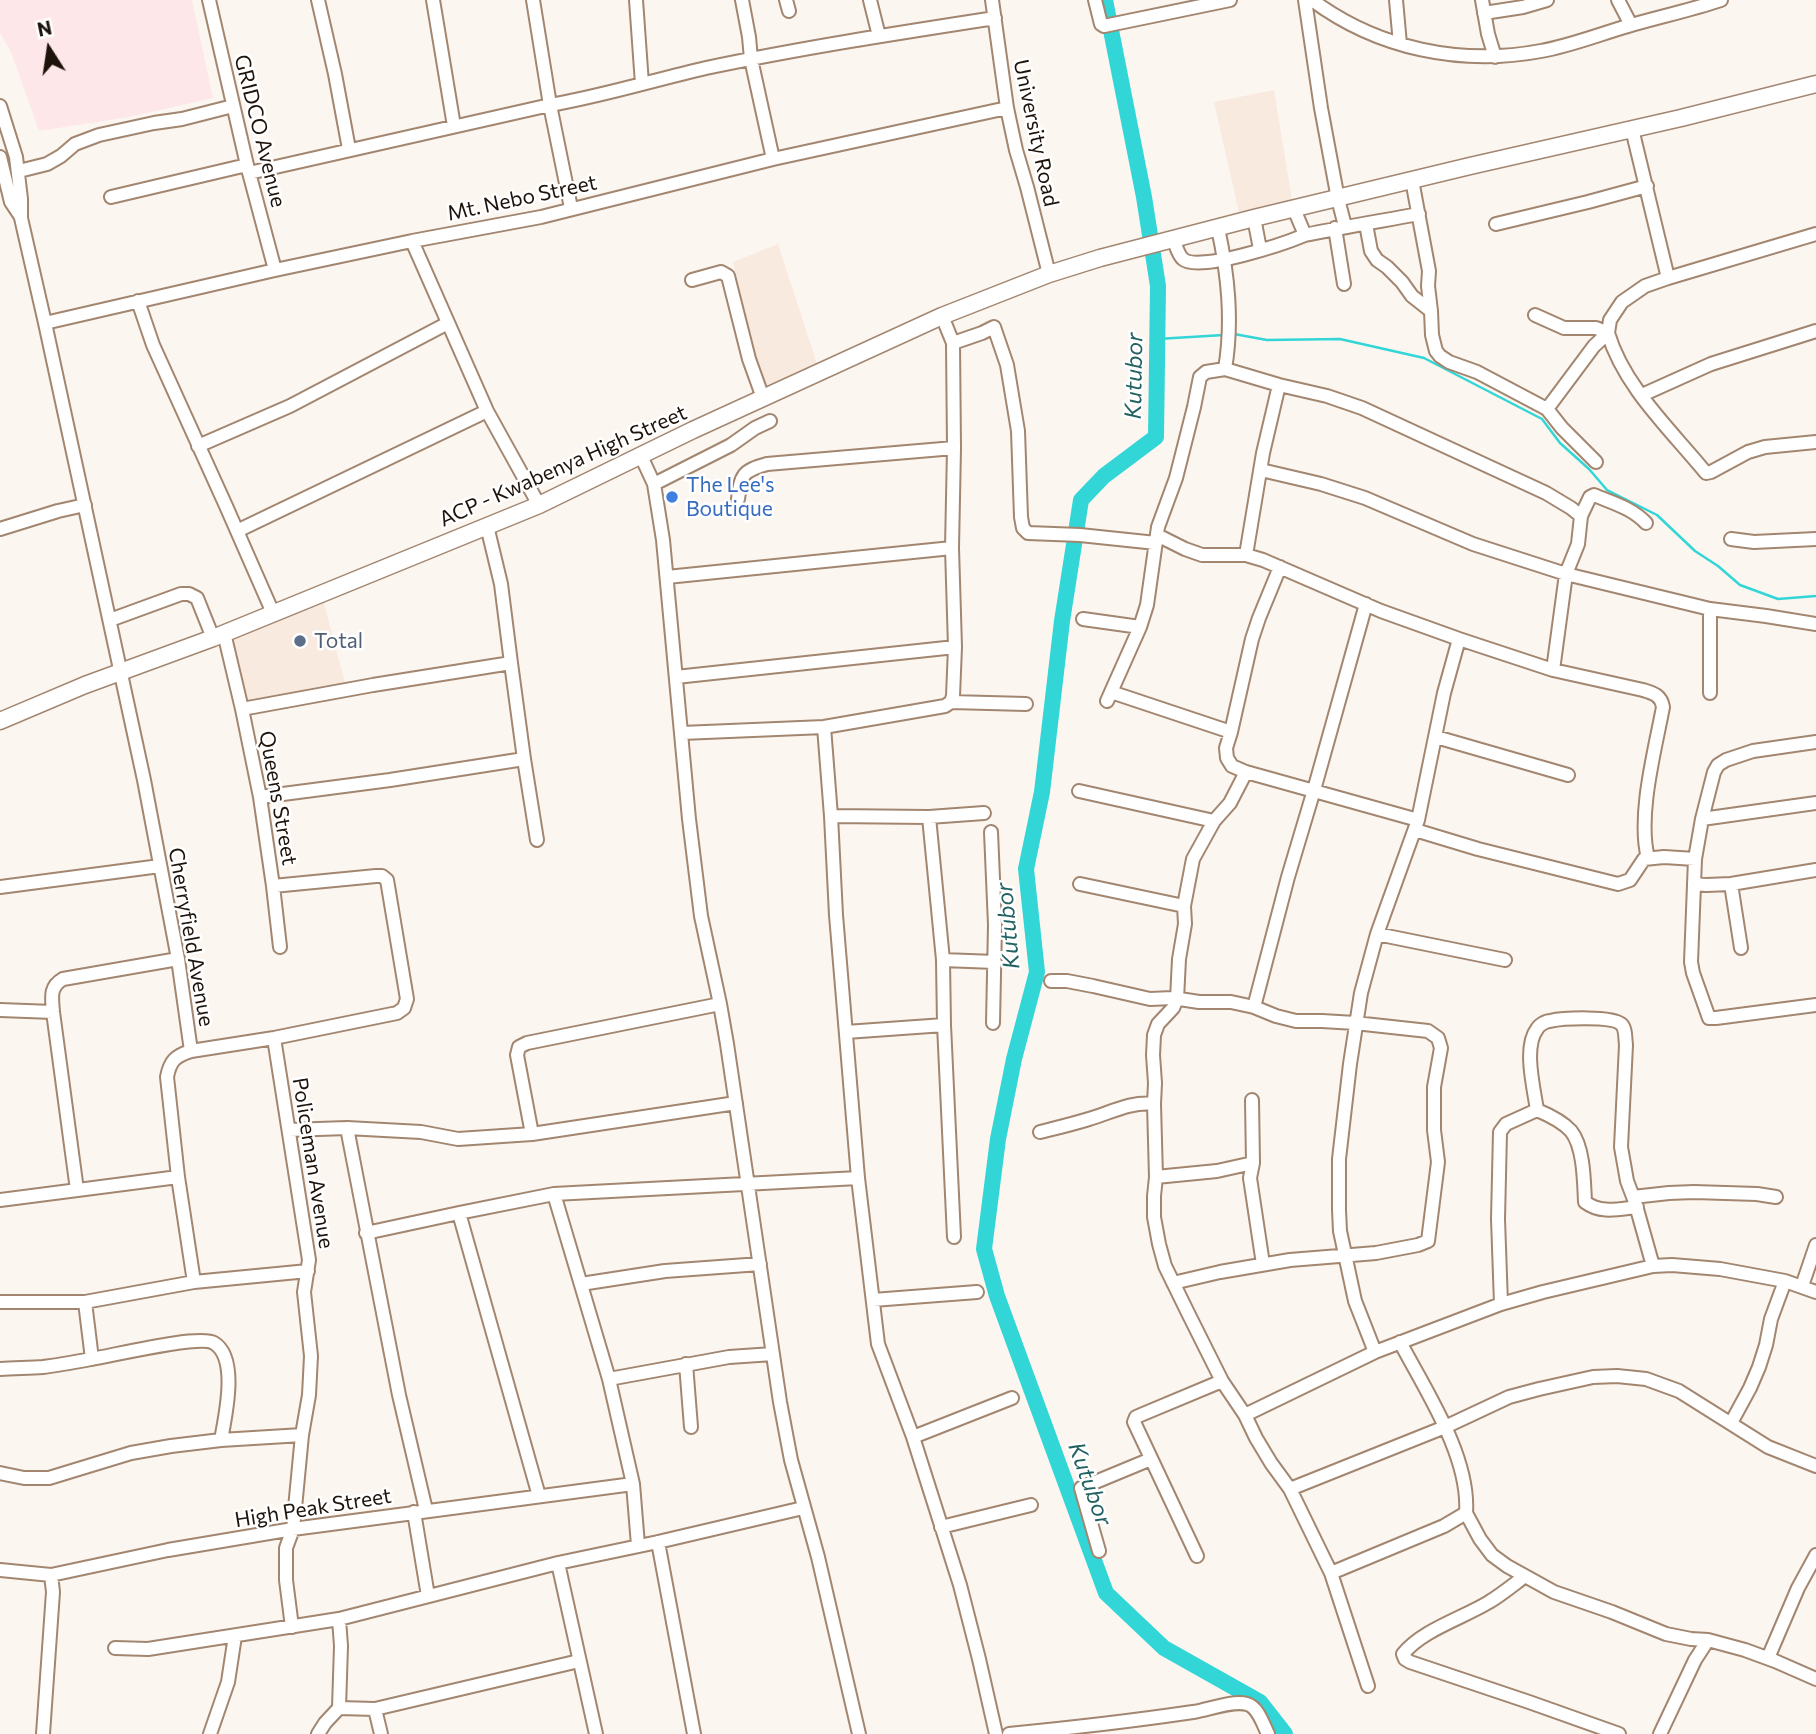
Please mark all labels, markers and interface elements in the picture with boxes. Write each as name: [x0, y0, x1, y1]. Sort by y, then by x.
north arrow: [14, 14, 84, 84]
text: N: [35, 15, 54, 41]
street label: GRIDCO Avenue: [229, 52, 291, 210]
street label: University Road: [1008, 57, 1064, 209]
street label: Mt. Nebo Street: [445, 170, 599, 226]
water label: Kutubor: [1119, 332, 1149, 420]
street label: ACP - Kwabenya High Street: [435, 400, 691, 532]
place label: The Lee's Boutique: [686, 472, 775, 522]
marker: The Lee's Boutique: [664, 489, 680, 505]
place label: Total: [314, 628, 363, 654]
marker: Total: [292, 633, 308, 649]
street label: Queens Street: [254, 729, 302, 867]
street label: Cherryfield Avenue: [163, 845, 219, 1029]
water label: Kutubor: [990, 882, 1026, 970]
street label: Policeman Avenue: [287, 1076, 339, 1250]
water label: Kutubor: [1062, 1438, 1118, 1530]
street label: High Peak Street: [233, 1483, 393, 1533]

